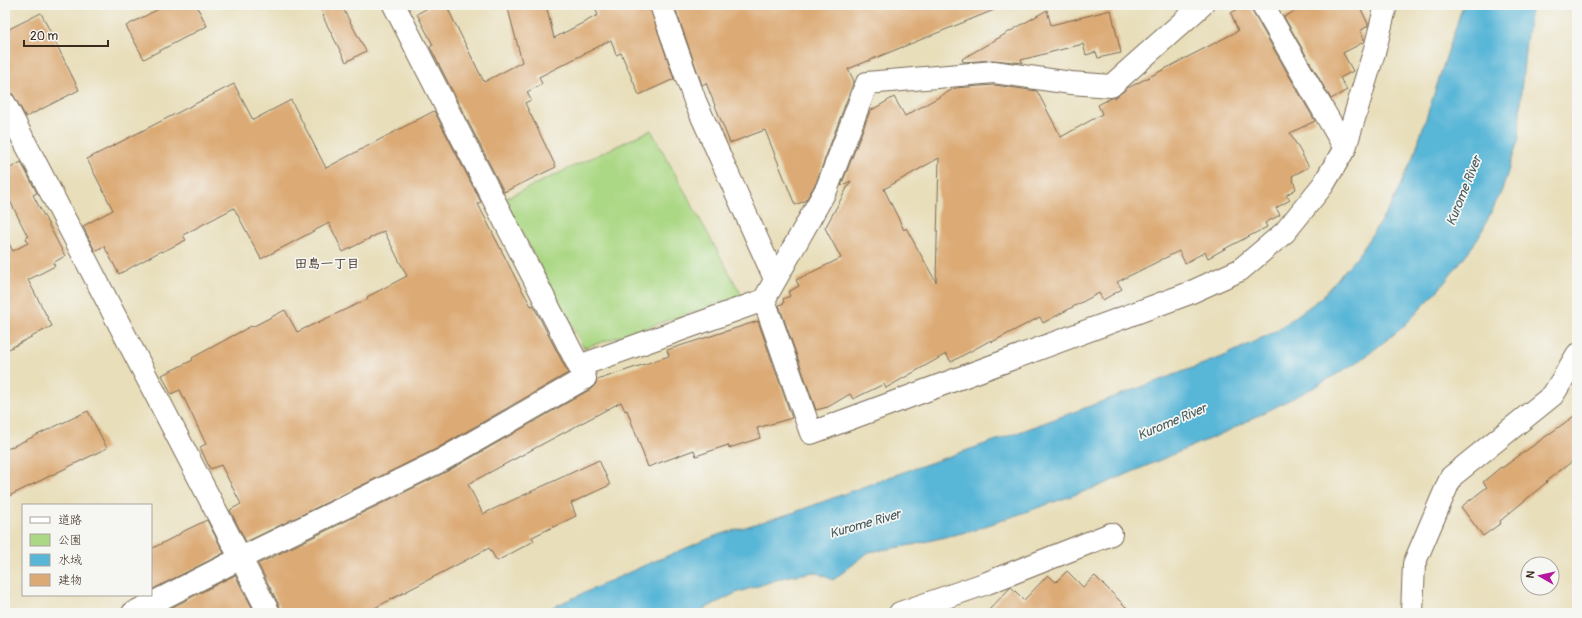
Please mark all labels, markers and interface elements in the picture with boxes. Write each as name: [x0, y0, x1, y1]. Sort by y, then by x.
scale bar: [24, 22, 108, 48]
text: 20 m: [30, 29, 59, 44]
water label: Kurome River: [1443, 152, 1486, 228]
district label: 田島一丁目: [294, 256, 360, 272]
water label: Kurome River: [1135, 399, 1211, 444]
legend: [22, 504, 152, 596]
water label: Kurome River: [828, 506, 905, 542]
text: 道路: [58, 513, 82, 528]
text: 公園: [58, 533, 82, 548]
text: 水域: [58, 553, 82, 568]
north arrow: [1520, 556, 1560, 596]
text: N: [1524, 570, 1538, 579]
text: 建物: [58, 573, 82, 588]

